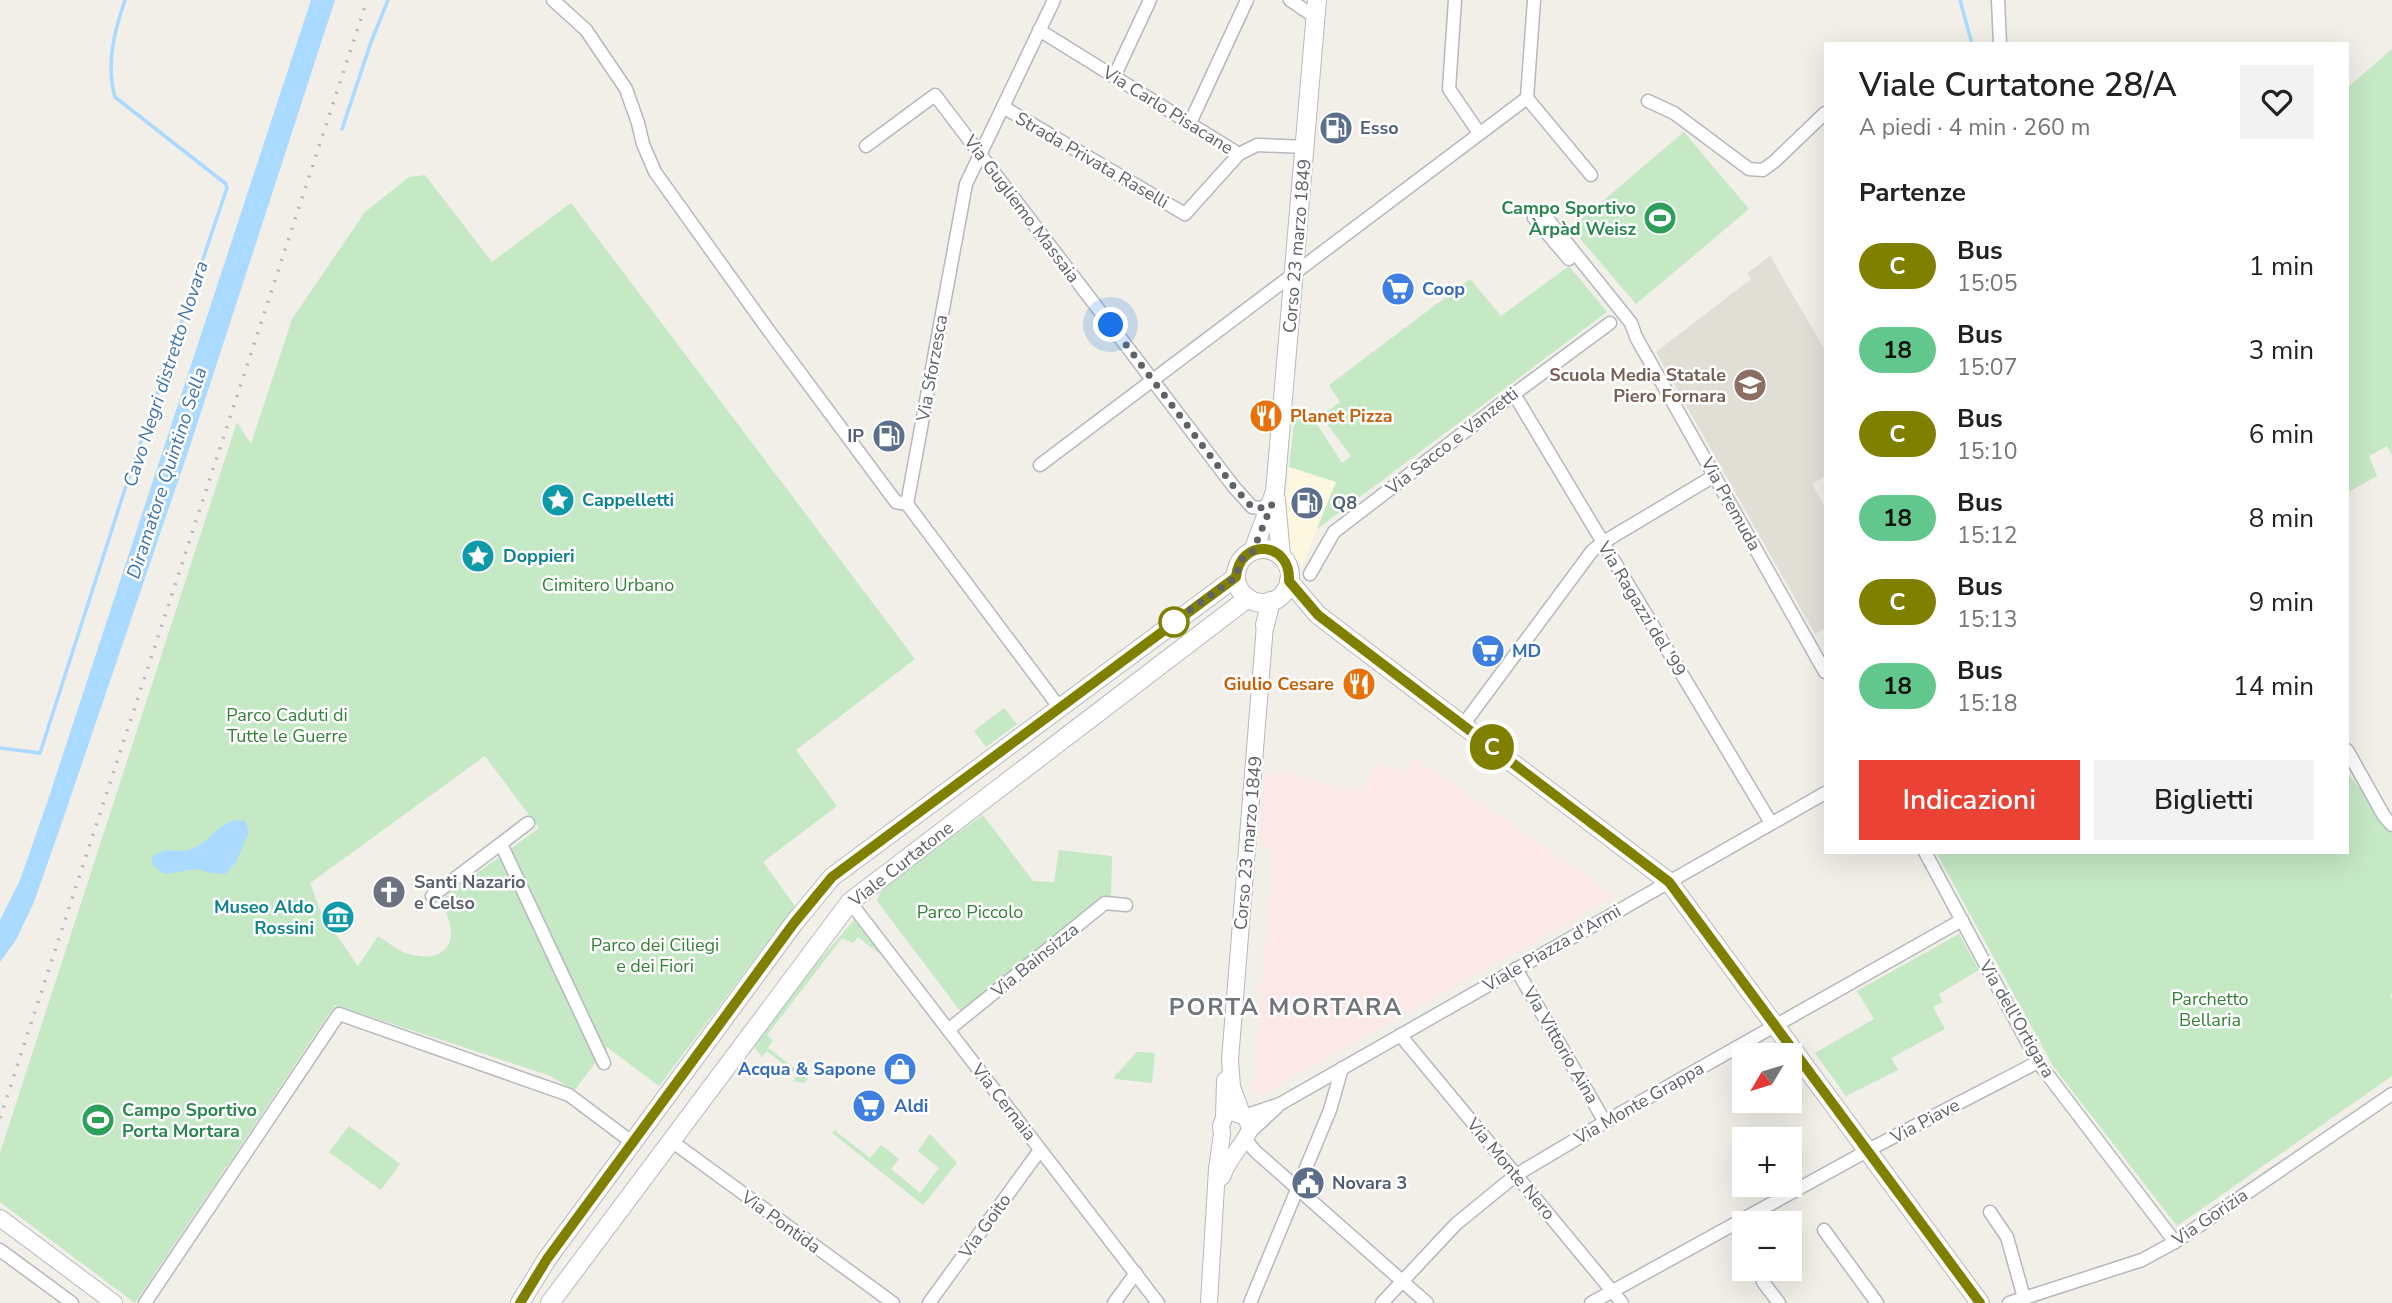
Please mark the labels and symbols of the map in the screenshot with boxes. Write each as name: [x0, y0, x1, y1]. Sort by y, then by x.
street label: Via Carlo Pisacane: [1097, 60, 1238, 160]
street label: Strada Privata Raselli: [1011, 106, 1173, 214]
fuel station icon: Esso: [1317, 109, 1355, 147]
place label: Esso: [1360, 116, 1399, 140]
street label: Via Gugliemo Massaia: [958, 129, 1085, 288]
street label: Corso 23 marzo 1849: [1277, 158, 1317, 334]
place label: Campo Sportivo Àrpàd Weisz: [1501, 196, 1636, 241]
sports icon: Campo Sportivo Àrpàd Weisz: [1641, 199, 1679, 237]
water label: Cavo Negri distretto Novara: [117, 258, 215, 490]
supermarket icon: Coop: [1379, 270, 1417, 308]
place label: Coop: [1422, 277, 1465, 301]
your location: [1093, 307, 1128, 342]
street label: Via Sforzesca: [911, 313, 953, 424]
place label: Scuola Media Statale Piero Fornara: [1549, 363, 1726, 408]
water label: Diramatore Quintino Sella: [120, 364, 214, 582]
school or university icon: Scuola Media Statale Piero Fornara: [1731, 366, 1769, 404]
street label: Via Sacco e Vanzetti: [1380, 382, 1523, 501]
restaurant icon: Planet Pizza: [1247, 397, 1285, 435]
place label: Planet Pizza: [1290, 404, 1393, 428]
fuel station icon: IP: [870, 417, 908, 455]
place label: IP: [847, 424, 864, 448]
street label: Via Premuda: [1695, 452, 1767, 555]
place icon: Cappelletti: [539, 481, 577, 519]
fuel station icon: Q8: [1288, 484, 1326, 522]
place label: Cappelletti: [582, 488, 674, 512]
place label: Q8: [1332, 491, 1357, 515]
street label: Via Ragazzi del '99: [1592, 536, 1692, 681]
place icon: Doppieri: [459, 537, 497, 575]
place label: Doppieri: [503, 544, 575, 568]
park label: Cimitero Urbano: [542, 573, 674, 597]
unlabelled marker: [1159, 607, 1189, 637]
supermarket icon: MD: [1469, 632, 1507, 670]
place label: MD: [1512, 639, 1541, 663]
restaurant icon: Giulio Cesare: [1340, 665, 1378, 703]
place label: Giulio Cesare: [1224, 672, 1334, 696]
park label: Parco Caduti di Tutte le Guerre: [226, 703, 348, 748]
line badge: C: [1469, 724, 1515, 770]
street label: Corso 23 marzo 1849: [1228, 755, 1268, 931]
street label: Viale Curtatone: [843, 816, 958, 913]
place label: Santi Nazario e Celso: [414, 870, 526, 915]
church icon: Santi Nazario e Celso: [370, 873, 408, 911]
place label: Museo Aldo Rossini: [214, 895, 314, 940]
museum icon: Museo Aldo Rossini: [319, 898, 357, 936]
street label: Viale Piazza d'Armi: [1478, 899, 1625, 998]
park label: Parco Piccolo: [917, 900, 1023, 924]
street label: Via Bainsizza: [986, 917, 1084, 1003]
park label: Parco dei Ciliegi e dei Fiori: [591, 933, 719, 978]
street label: Via dell'Ortigara: [1973, 955, 2060, 1082]
street label: Via Vittorio Aina: [1517, 981, 1604, 1108]
park label: Parchetto Bellaria: [2171, 987, 2249, 1032]
district label: PORTA MORTARA: [1169, 991, 1403, 1023]
north arrow: [1732, 1043, 1802, 1113]
shop icon: Acqua & Sapone: [881, 1050, 919, 1088]
street label: Via Monte Grappa: [1569, 1056, 1708, 1150]
place label: Acqua & Sapone: [738, 1057, 876, 1081]
street label: Via Cernaia: [966, 1058, 1042, 1146]
supermarket icon: Aldi: [850, 1087, 888, 1125]
street label: Via Piave: [1886, 1093, 1964, 1150]
place label: Aldi: [894, 1094, 928, 1118]
place label: Campo Sportivo Porta Mortara: [122, 1098, 257, 1143]
sports icon: Campo Sportivo Porta Mortara: [79, 1101, 117, 1139]
street label: Via Monte Nero: [1461, 1112, 1561, 1225]
public building icon: Novara 3: [1289, 1164, 1327, 1202]
place label: Novara 3: [1332, 1171, 1407, 1195]
street label: Via Gorizia: [2167, 1183, 2253, 1252]
street label: Via Pontida: [736, 1185, 825, 1259]
street label: Via Goito: [953, 1189, 1017, 1264]

